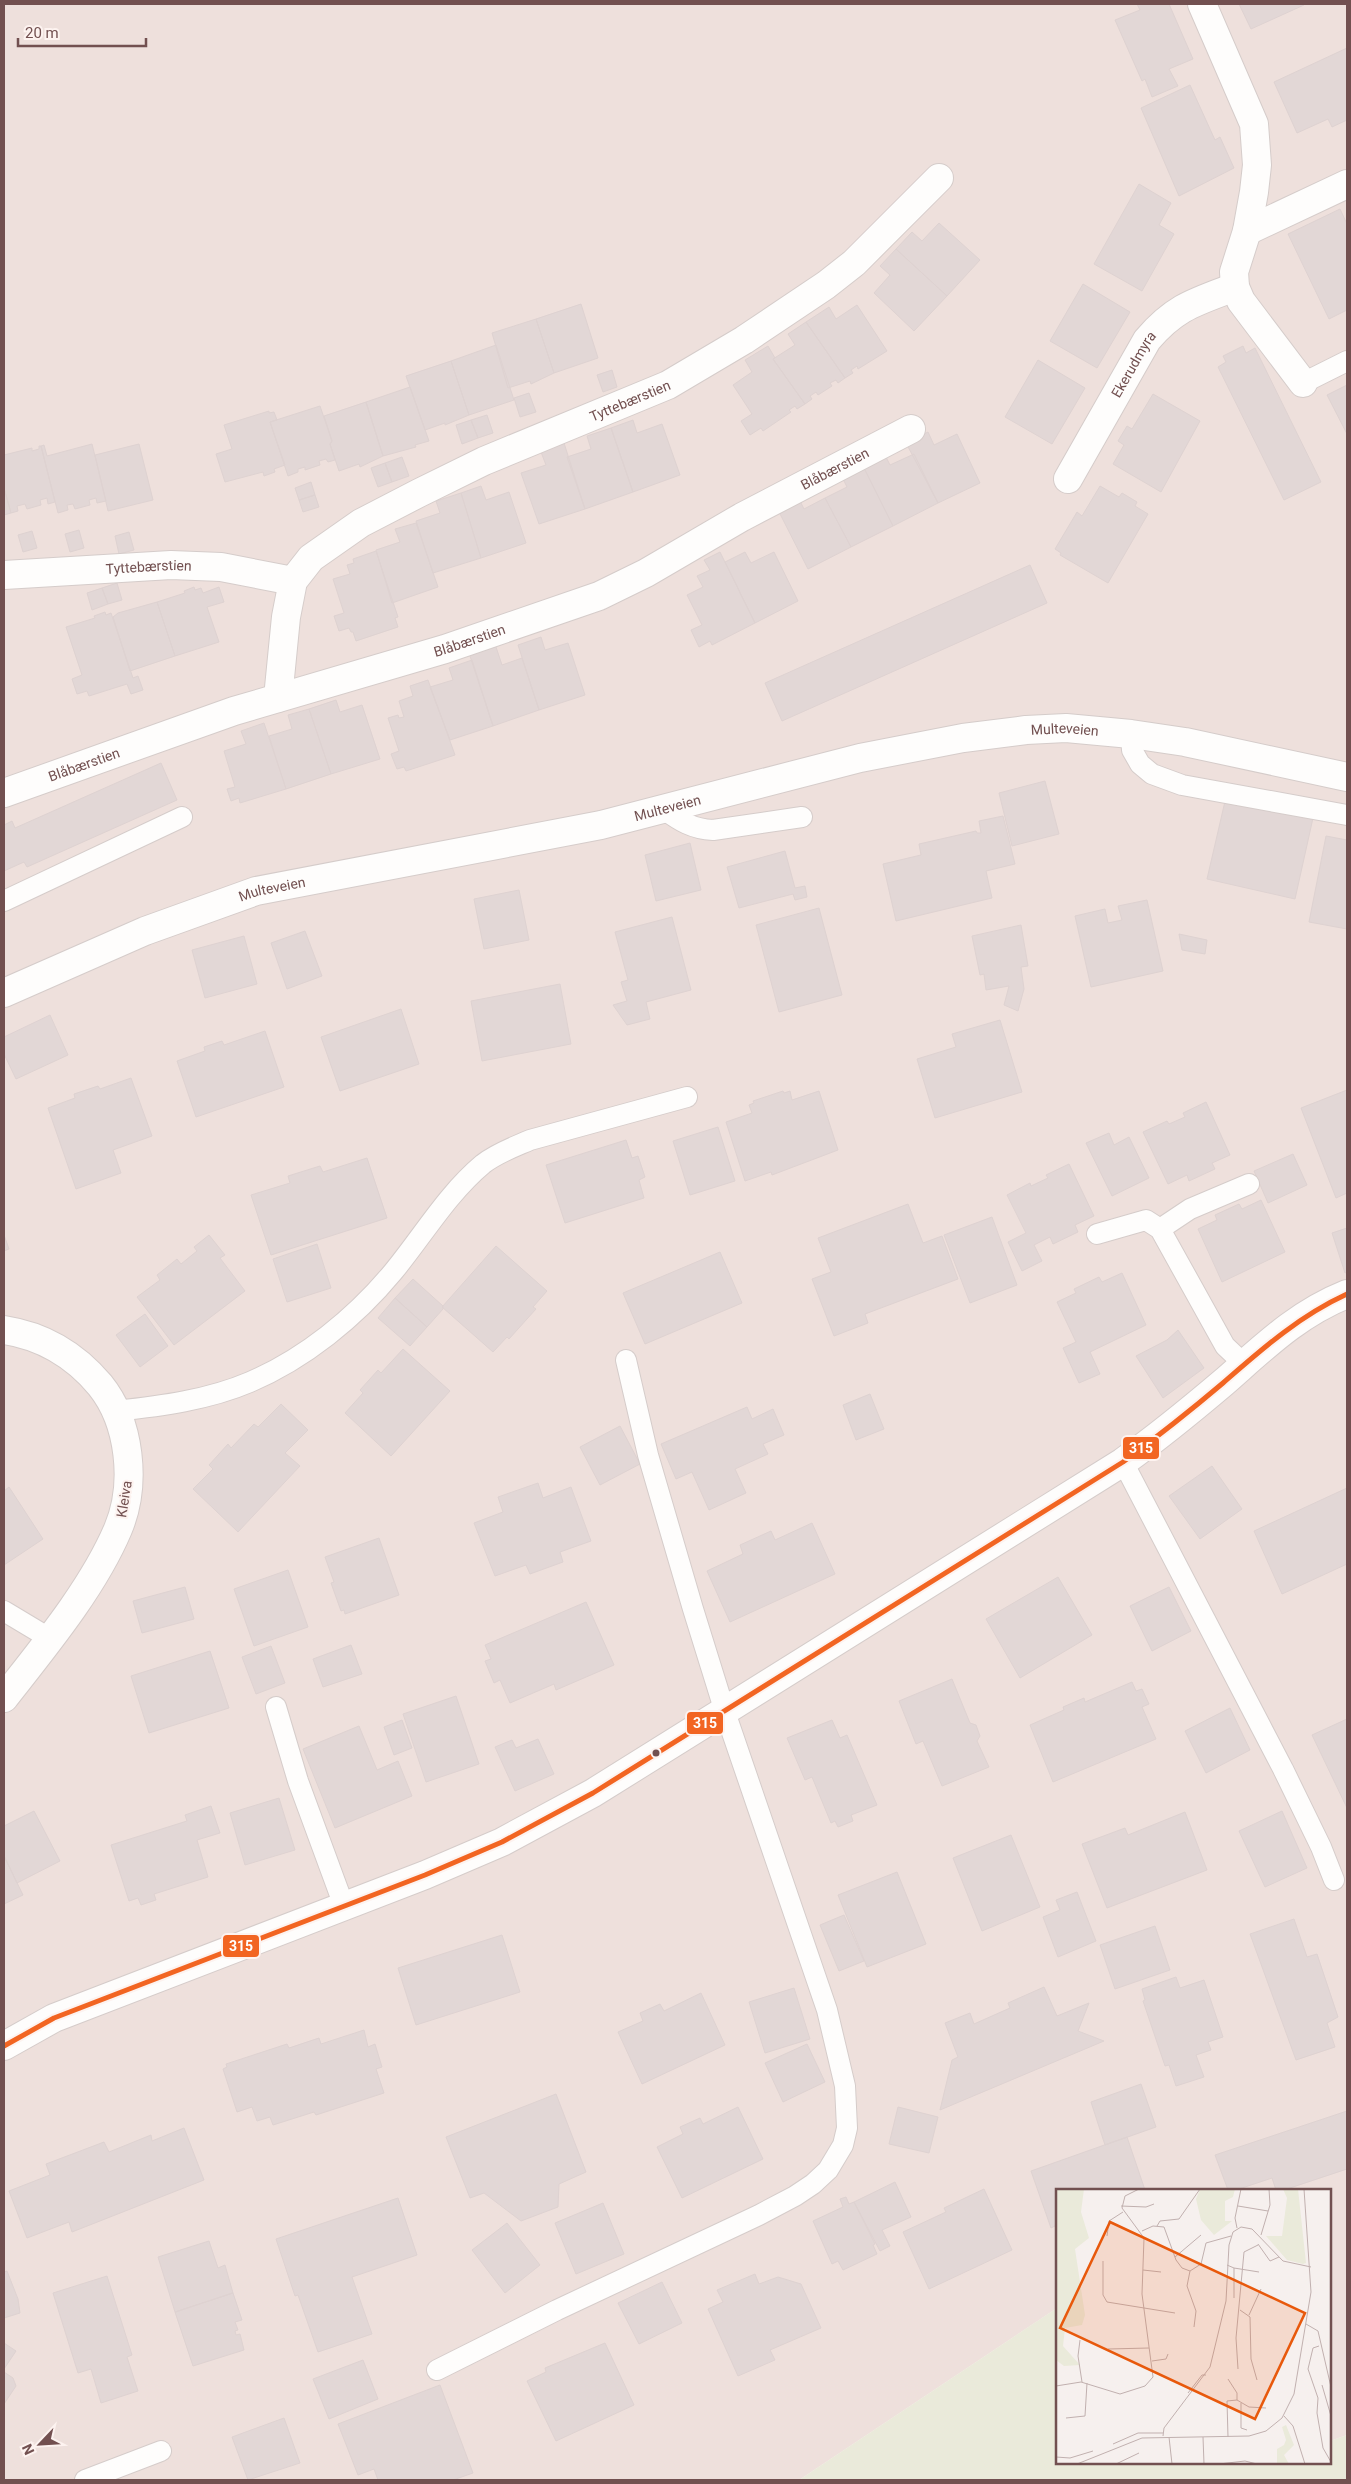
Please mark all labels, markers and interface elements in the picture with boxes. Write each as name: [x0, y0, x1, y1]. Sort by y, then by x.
scale bar: [18, 15, 145, 47]
text: 20 m: [25, 24, 59, 42]
street label: Ekerudmyra: [1108, 328, 1159, 400]
street label: Tyttebærstien: [587, 377, 673, 425]
street label: Blåbærstien: [798, 444, 872, 493]
street label: Tyttebærstien: [105, 557, 192, 577]
street label: Blåbærstien: [432, 621, 507, 660]
street label: Multeveien: [1030, 720, 1099, 739]
street label: Blåbærstien: [46, 744, 122, 785]
street label: Multeveien: [633, 792, 702, 824]
street label: Multeveien: [236, 874, 307, 905]
line badge: 315: [1122, 1436, 1160, 1460]
text: 315: [1129, 1440, 1153, 1456]
street label: Kleiva: [113, 1479, 135, 1519]
line badge: 315: [686, 1711, 724, 1735]
text: 315: [693, 1715, 717, 1731]
unlabelled marker: [651, 1748, 661, 1758]
line badge: 315: [222, 1934, 260, 1958]
text: 315: [229, 1938, 253, 1954]
inset map: [1056, 2189, 1331, 2464]
north arrow: [15, 2419, 65, 2469]
text: N: [19, 2442, 38, 2457]

